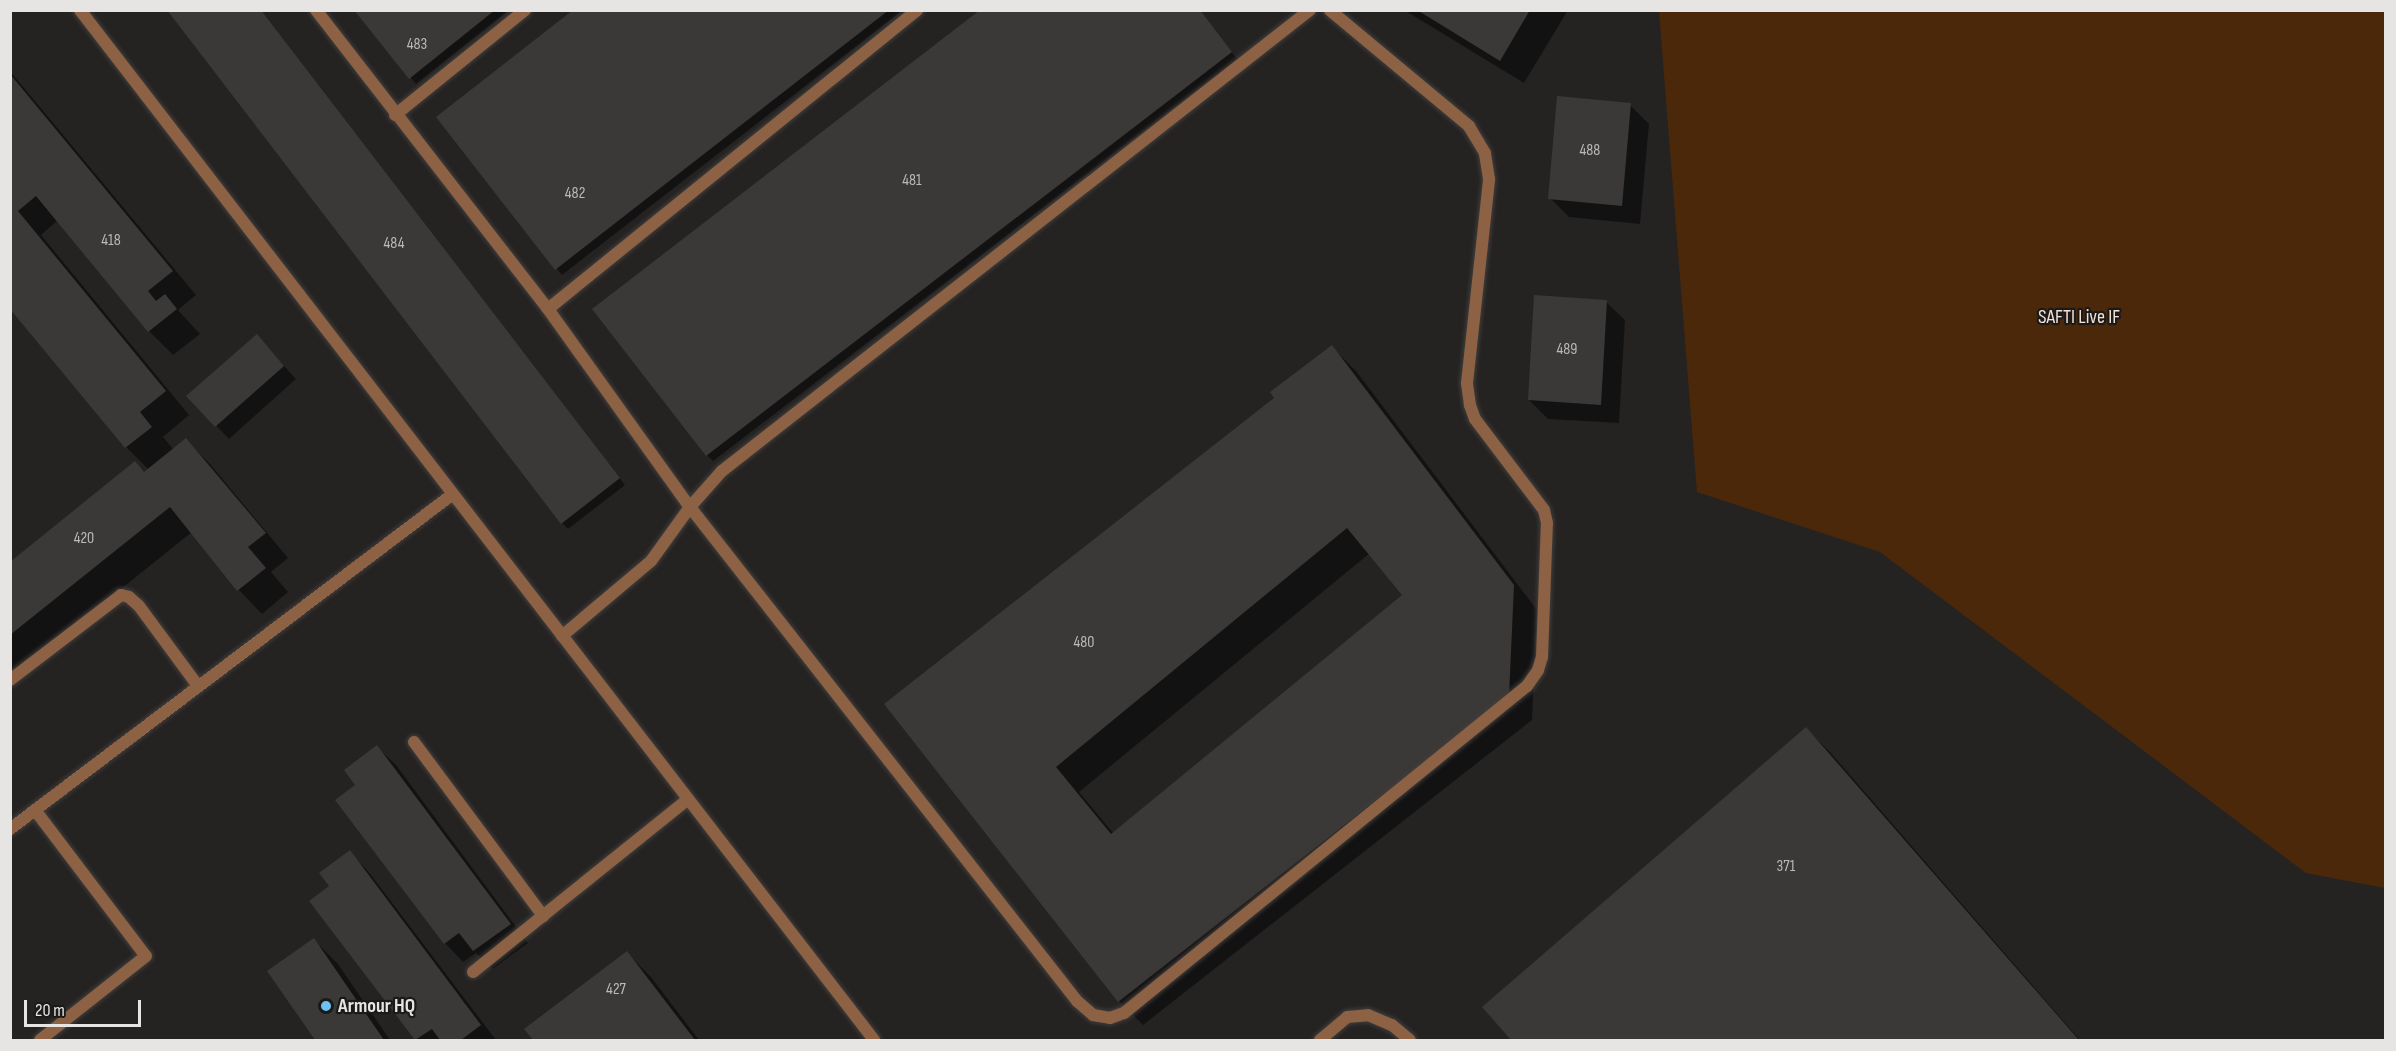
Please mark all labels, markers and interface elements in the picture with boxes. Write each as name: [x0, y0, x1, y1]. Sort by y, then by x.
house number: 483: [407, 35, 427, 55]
house number: 488: [1580, 141, 1600, 161]
house number: 481: [902, 171, 922, 191]
house number: 482: [565, 184, 585, 204]
house number: 418: [101, 231, 121, 251]
house number: 484: [384, 234, 404, 254]
park label: SAFTI Live IF: [2038, 305, 2120, 329]
house number: 489: [1557, 340, 1577, 360]
house number: 420: [74, 529, 94, 549]
house number: 480: [1074, 633, 1094, 653]
house number: 371: [1777, 857, 1795, 877]
house number: 427: [606, 980, 626, 1000]
scale bar: [27, 988, 144, 1026]
place label: Armour HQ: [338, 994, 415, 1018]
marker: Armour HQ: [319, 999, 333, 1013]
text: 20 m: [35, 1000, 65, 1021]

